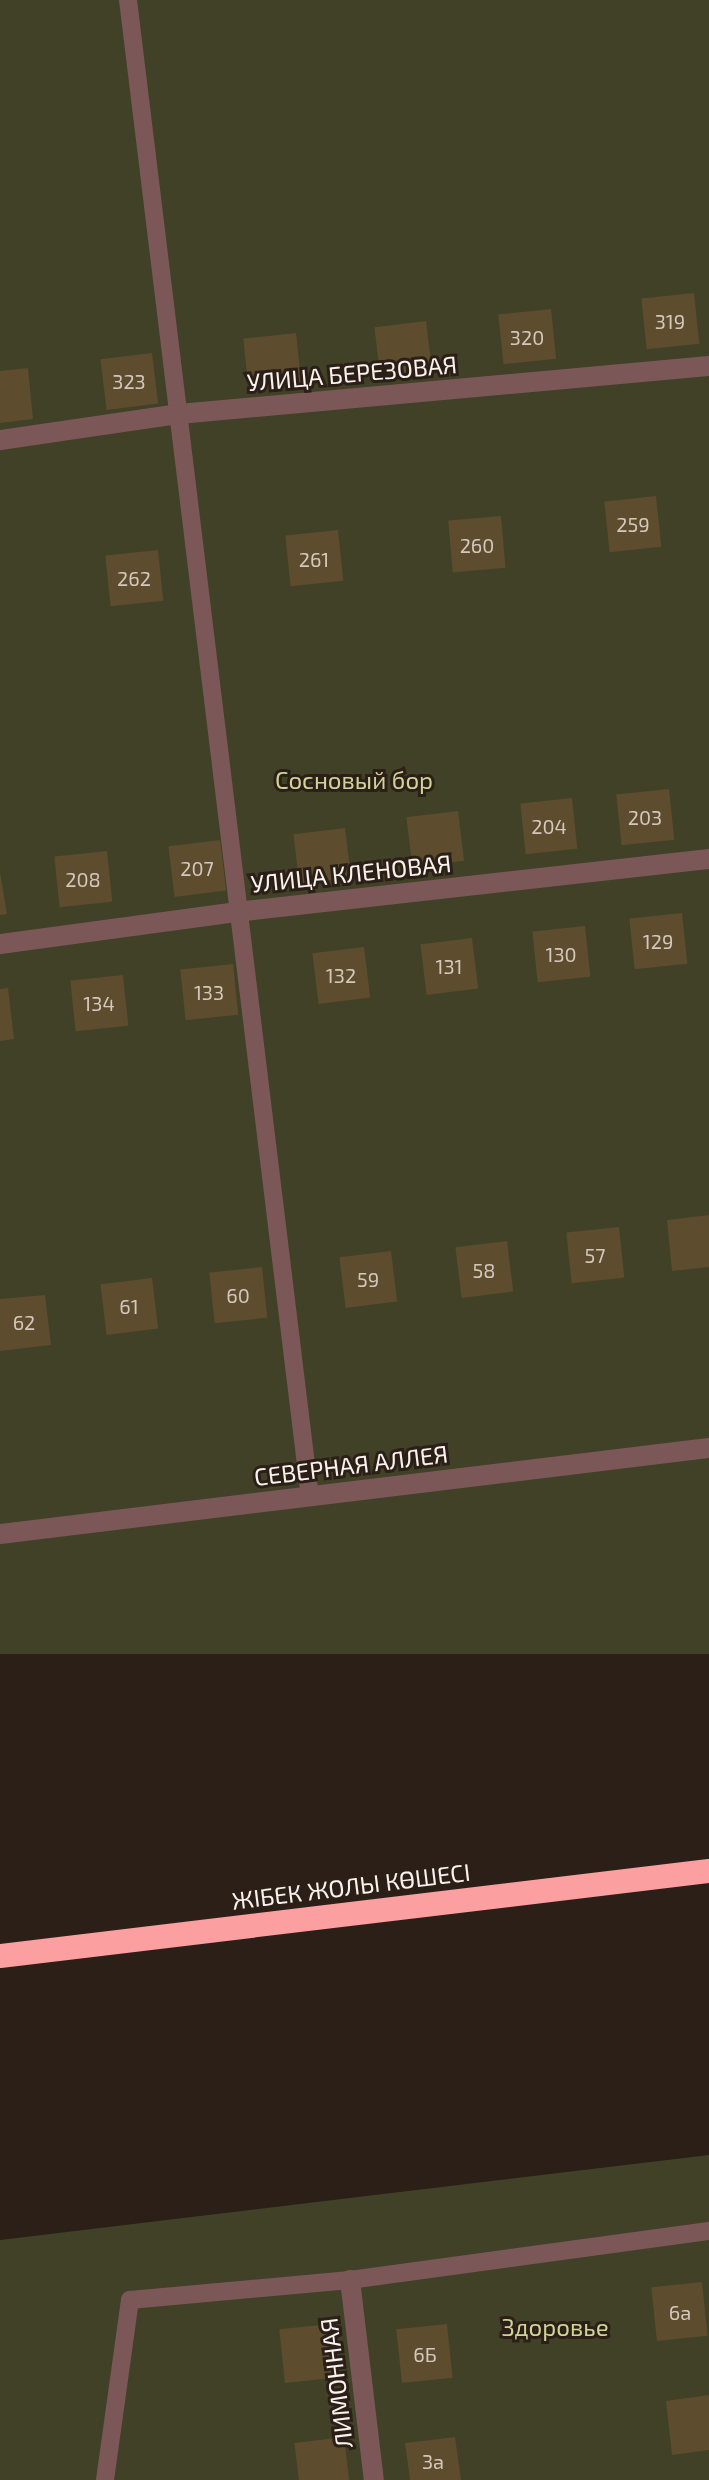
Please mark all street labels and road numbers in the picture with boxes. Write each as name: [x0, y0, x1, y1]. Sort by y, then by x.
street label: УЛИЦА БЕРЕЗОВАЯ: [246, 349, 458, 397]
street label: УЛИЦА КЛЕНОВАЯ: [249, 848, 453, 898]
street label: СЕВЕРНАЯ АЛЛЕЯ: [252, 1439, 450, 1491]
street label: ЖІБЕК ЖОЛЫ КӨШЕСІ: [230, 1857, 472, 1915]
street label: ЛИМОННАЯ: [314, 2316, 358, 2450]

